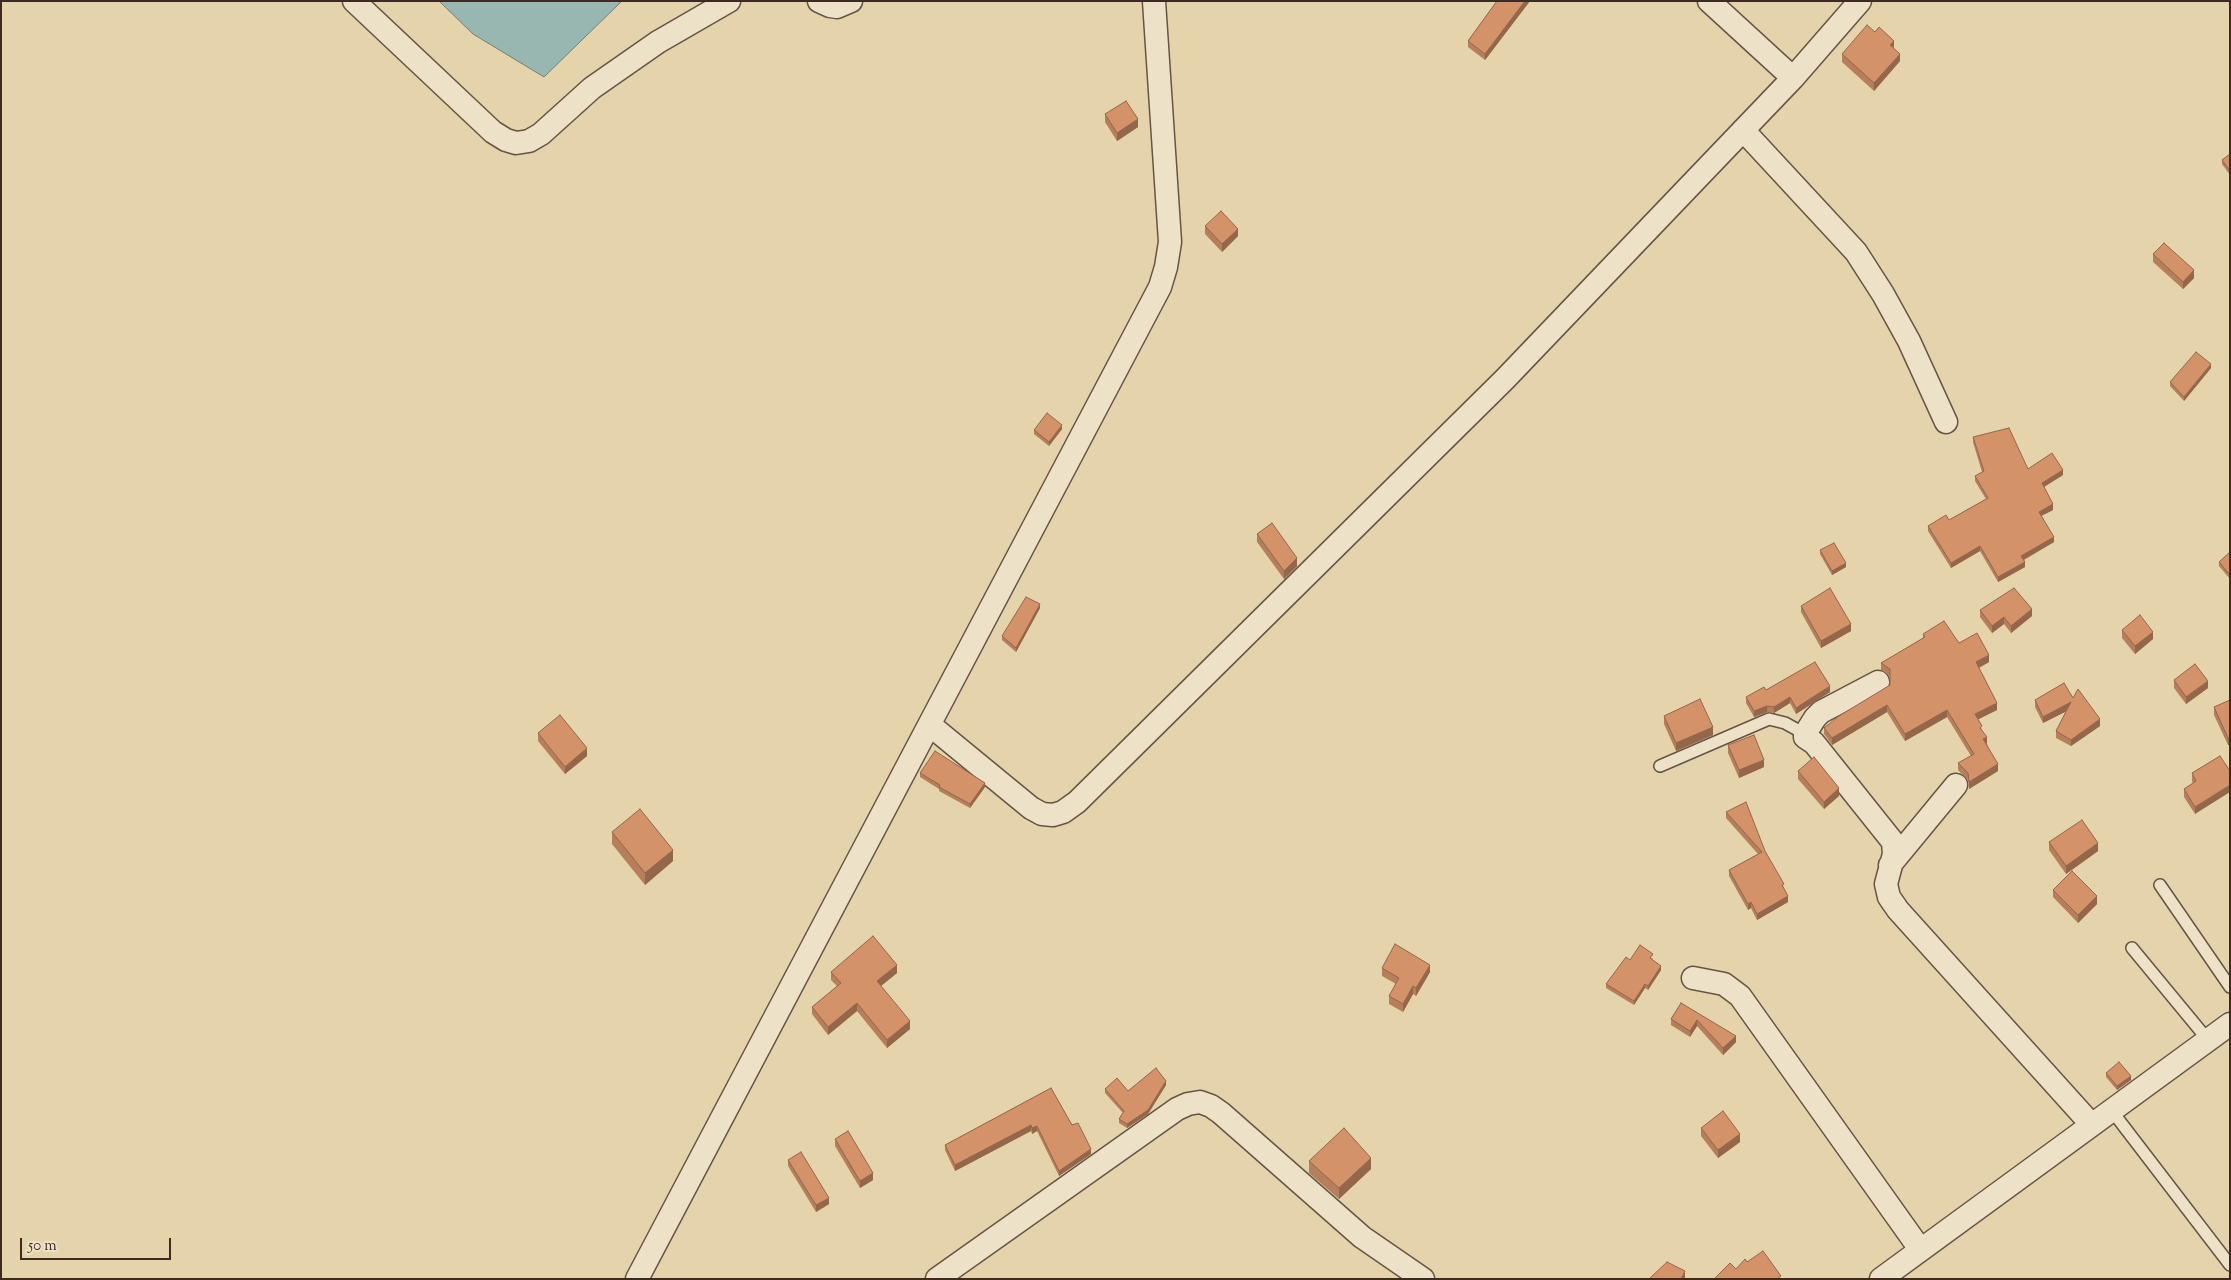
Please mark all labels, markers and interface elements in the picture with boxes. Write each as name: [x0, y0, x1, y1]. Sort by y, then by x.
scale bar: [22, 1228, 174, 1260]
text: 50 m: [28, 1236, 57, 1257]

